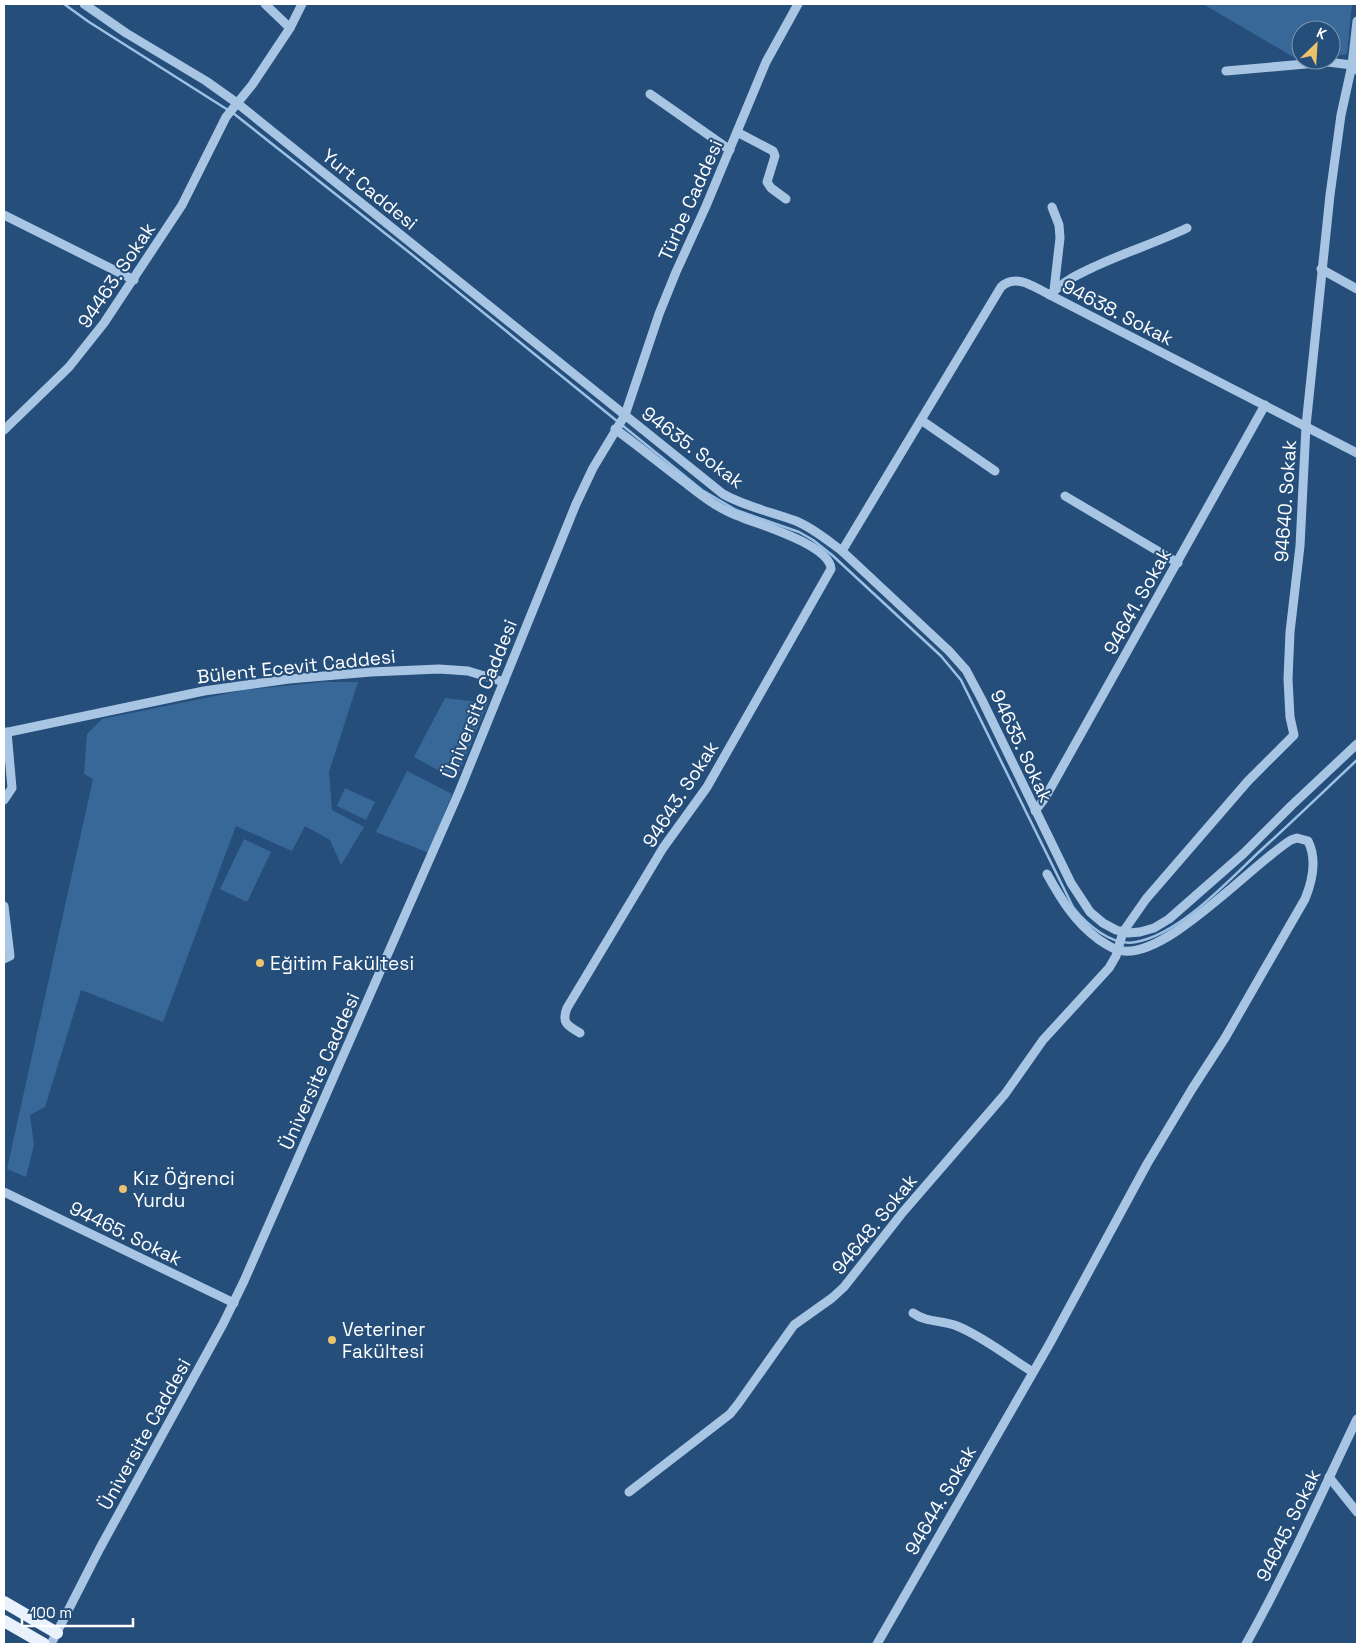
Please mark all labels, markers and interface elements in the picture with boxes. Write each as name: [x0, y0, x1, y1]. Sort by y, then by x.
north arrow: [1291, 20, 1341, 70]
text: K: [1314, 23, 1329, 43]
street label: Türbe Caddesi: [653, 136, 728, 265]
street label: Yurt Caddesi: [317, 143, 423, 236]
street label: 94463. Sokak: [72, 218, 161, 333]
street label: 94638. Sokak: [1058, 274, 1178, 351]
street label: 94635. Sokak: [637, 401, 749, 494]
street label: 94640. Sokak: [1269, 439, 1302, 563]
street label: 94641. Sokak: [1098, 544, 1177, 659]
street label: Üniversite Caddesi: [436, 616, 523, 782]
street label: Bülent Ecevit Caddesi: [195, 644, 397, 689]
street label: 94635. Sokak: [985, 686, 1059, 807]
street label: 94643. Sokak: [637, 736, 724, 852]
place label: Eğitim Fakültesi: [270, 951, 414, 976]
marker: Eğitim Fakültesi: [254, 957, 266, 969]
street label: Üniversite Caddesi: [274, 989, 365, 1154]
place label: Kız Öğrenci Yurdu: [133, 1166, 235, 1213]
street label: 94648. Sokak: [826, 1169, 923, 1280]
marker: Kız Öğrenci Yurdu: [117, 1183, 129, 1195]
street label: 94465. Sokak: [65, 1195, 186, 1271]
place label: Veteriner Fakültesi: [342, 1317, 425, 1364]
marker: Veteriner Fakültesi: [326, 1334, 338, 1346]
street label: Üniversite Caddesi: [92, 1354, 196, 1514]
street label: 94644. Sokak: [899, 1441, 982, 1560]
street label: 94645. Sokak: [1250, 1465, 1326, 1586]
scale bar: [22, 1596, 134, 1628]
text: 100 m: [30, 1603, 72, 1622]

